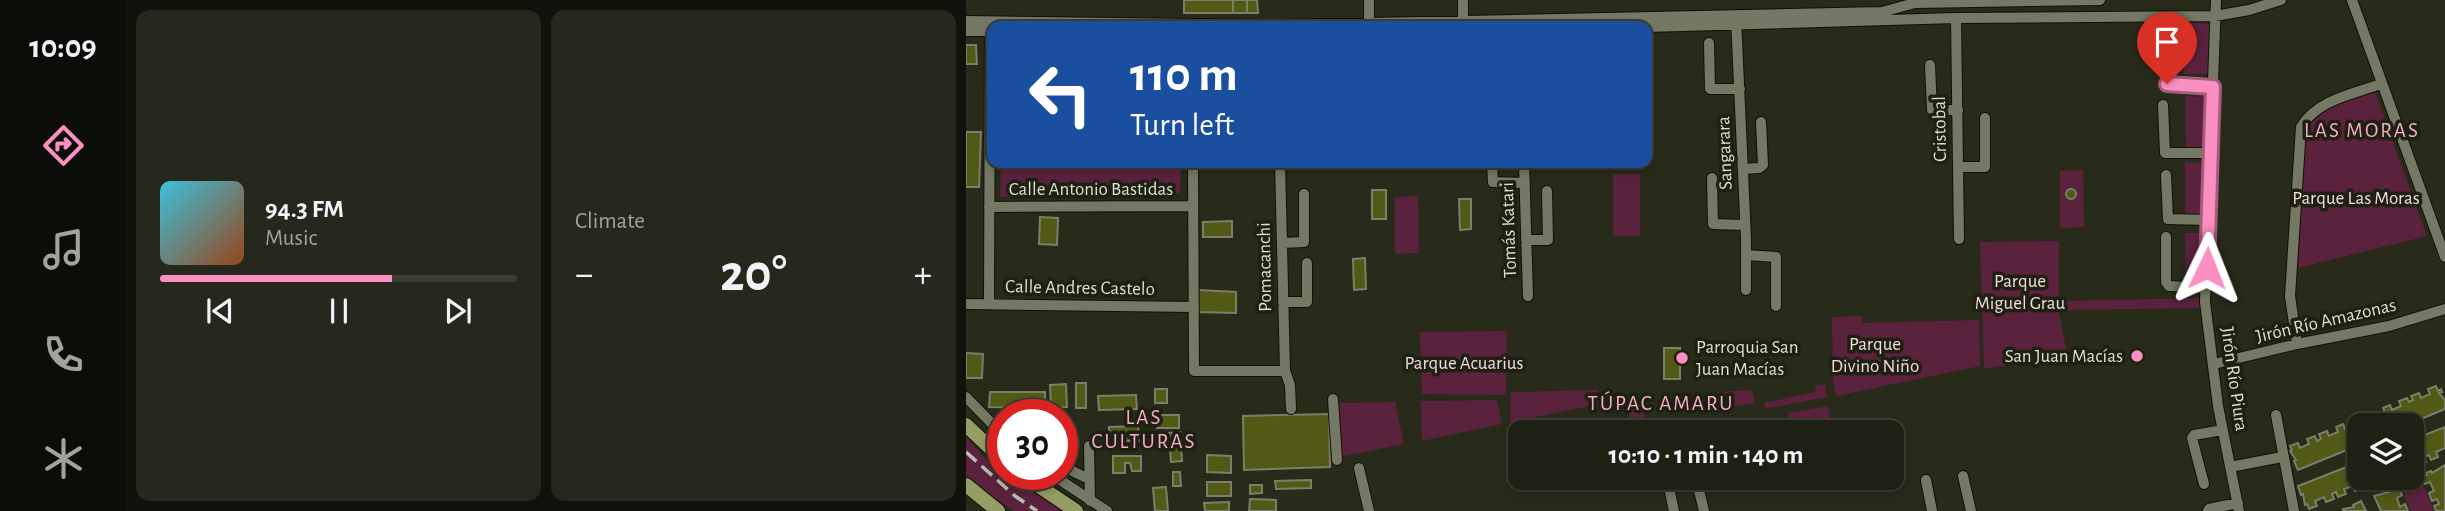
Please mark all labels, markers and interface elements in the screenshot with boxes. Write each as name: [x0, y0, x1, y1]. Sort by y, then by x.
pin: [2137, 12.0, 2197, 84]
icon: arrive: [2148, 23, 2186, 61]
text: 10:09: [29, 31, 97, 63]
icon: left: [1015, 49, 1106, 140]
text: 110 m: [1130, 51, 1238, 100]
street label: Cristobal: [1930, 96, 1950, 162]
text: Turn left: [1130, 109, 1234, 141]
street label: Sangarara: [1714, 116, 1736, 190]
district label: LAS MORAS: [2304, 120, 2420, 141]
icon: directions: [39, 121, 88, 170]
street label: Calle Antonio Bastidas: [1009, 180, 1173, 199]
street label: Tomás Katari: [1498, 182, 1520, 278]
park label: Parque Las Moras: [2292, 189, 2420, 208]
text: 94.3 FM: [265, 196, 344, 222]
text: Climate: [575, 210, 645, 233]
street label: Pomacanchi: [1255, 222, 1275, 312]
icon: music: [39, 225, 88, 274]
text: Music: [265, 227, 317, 250]
position arrow: [2170, 231, 2244, 305]
text: 20°: [720, 248, 787, 300]
text: −: [575, 256, 593, 294]
text: +: [914, 256, 932, 294]
park label: Parque Miguel Grau: [1975, 272, 2066, 313]
street label: Calle Andres Castelo: [1005, 277, 1155, 299]
icon: previous: [201, 292, 239, 330]
icon: pause: [320, 292, 358, 330]
icon: next: [439, 292, 477, 330]
street label: Jirón Río Amazonas: [2254, 296, 2398, 346]
street label: Jirón Río Piura: [2217, 326, 2251, 433]
icon: phone: [39, 330, 88, 379]
park label: Parque Divino Niño: [1831, 335, 1919, 376]
place label: Parroquia San Juan Macías: [1696, 338, 1798, 379]
place label: San Juan Macías: [2005, 347, 2123, 366]
marker: San Juan Macías: [2129, 348, 2145, 364]
marker: Parroquia San Juan Macías: [1674, 350, 1690, 366]
park label: Parque Acuarius: [1404, 354, 1524, 373]
district label: TÚPAC AMARU: [1588, 391, 1734, 414]
speed limit sign: 30: [987, 399, 1078, 490]
district label: LAS CULTURAS: [1092, 407, 1196, 452]
map controls: [2347, 413, 2424, 490]
button: layers: [2347, 413, 2424, 490]
icon: climate: [39, 434, 88, 483]
text: 10:10 · 1 min · 140 m: [1608, 442, 1804, 468]

